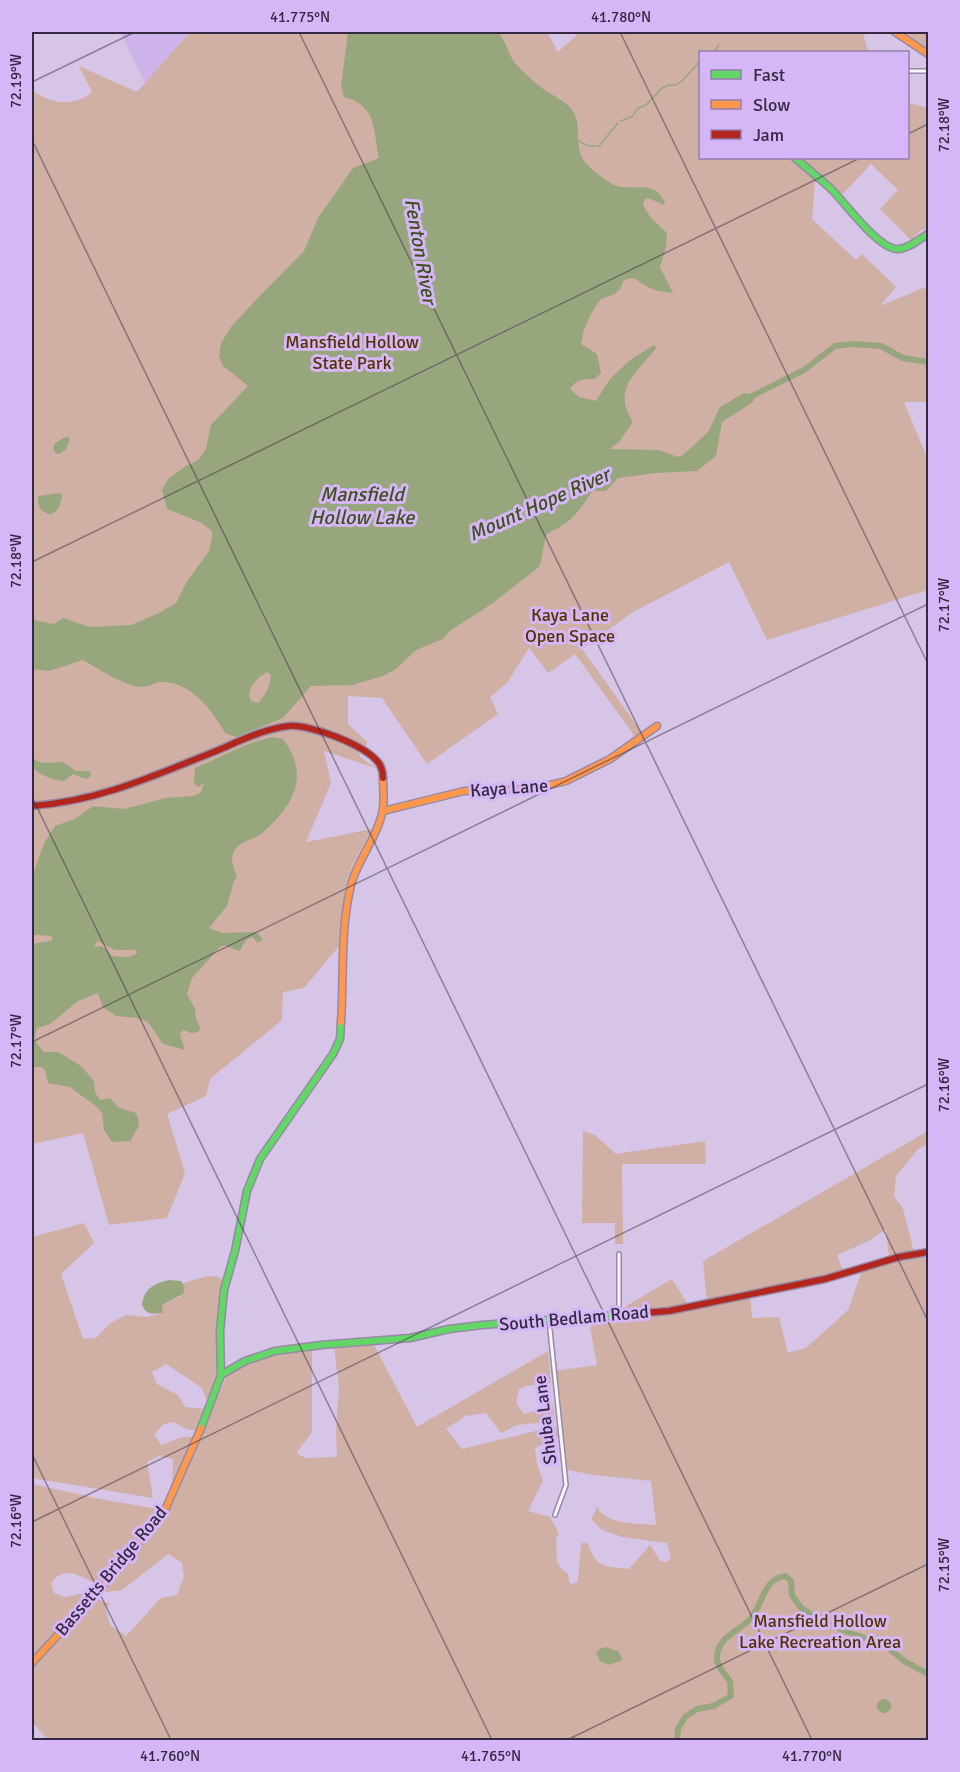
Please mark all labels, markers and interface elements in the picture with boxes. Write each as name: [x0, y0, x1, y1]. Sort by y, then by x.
text: 41.775°N: [270, 8, 330, 26]
text: 41.780°N: [591, 8, 651, 26]
legend: [699, 51, 909, 159]
text: 72.19°W: [7, 53, 25, 108]
text: Fast: [753, 64, 785, 86]
text: Slow: [753, 94, 790, 116]
text: 72.18°W: [935, 97, 953, 152]
text: Jam: [753, 124, 784, 146]
water label: Fenton River: [399, 196, 443, 308]
park label: Mansfield Hollow State Park: [285, 331, 419, 374]
water label: Mount Hope River: [465, 461, 616, 547]
water label: Mansfield Hollow Lake: [310, 482, 415, 530]
text: 72.18°W: [7, 533, 25, 588]
text: 72.17°W: [935, 577, 953, 632]
park label: Kaya Lane Open Space: [525, 604, 615, 647]
street label: Kaya Lane: [469, 774, 549, 802]
text: 72.17°W: [7, 1013, 25, 1068]
text: 72.16°W: [935, 1057, 953, 1112]
street label: South Bedlam Road: [498, 1301, 650, 1335]
street label: Shuba Lane: [529, 1374, 561, 1466]
text: 72.16°W: [7, 1493, 25, 1548]
street label: Bassetts Bridge Road: [50, 1502, 172, 1640]
text: 72.15°W: [935, 1537, 953, 1592]
park label: Mansfield Hollow Lake Recreation Area: [739, 1610, 901, 1653]
text: 41.760°N: [140, 1747, 200, 1765]
text: 41.765°N: [461, 1747, 521, 1765]
text: 41.770°N: [782, 1747, 842, 1765]

